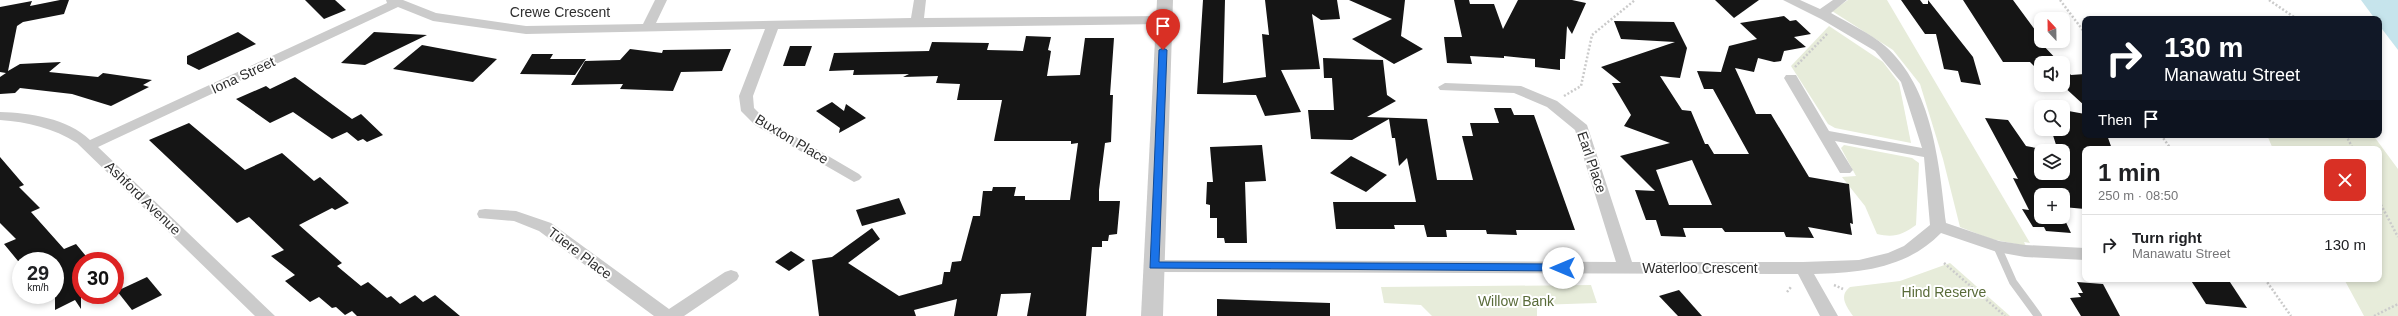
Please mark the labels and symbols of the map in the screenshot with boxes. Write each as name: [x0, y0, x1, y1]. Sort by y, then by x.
street label: Crewe Crescent: [510, 4, 610, 20]
pin: [1146, 9, 1180, 50]
north arrow: [2034, 12, 2070, 48]
street label: Iona Street: [209, 53, 278, 97]
street label: Buxton Place: [753, 111, 832, 167]
street label: Earl Place: [1574, 129, 1610, 195]
street label: Ashford Avenue: [102, 158, 184, 238]
street label: Tūere Place: [545, 224, 615, 282]
position arrow: [1542, 247, 1584, 289]
speed limit sign: 30: [72, 252, 124, 304]
street label: Waterloo Crescent: [1642, 260, 1758, 276]
park label: Hind Reserve: [1902, 284, 1987, 300]
park label: Willow Bank: [1478, 293, 1555, 309]

